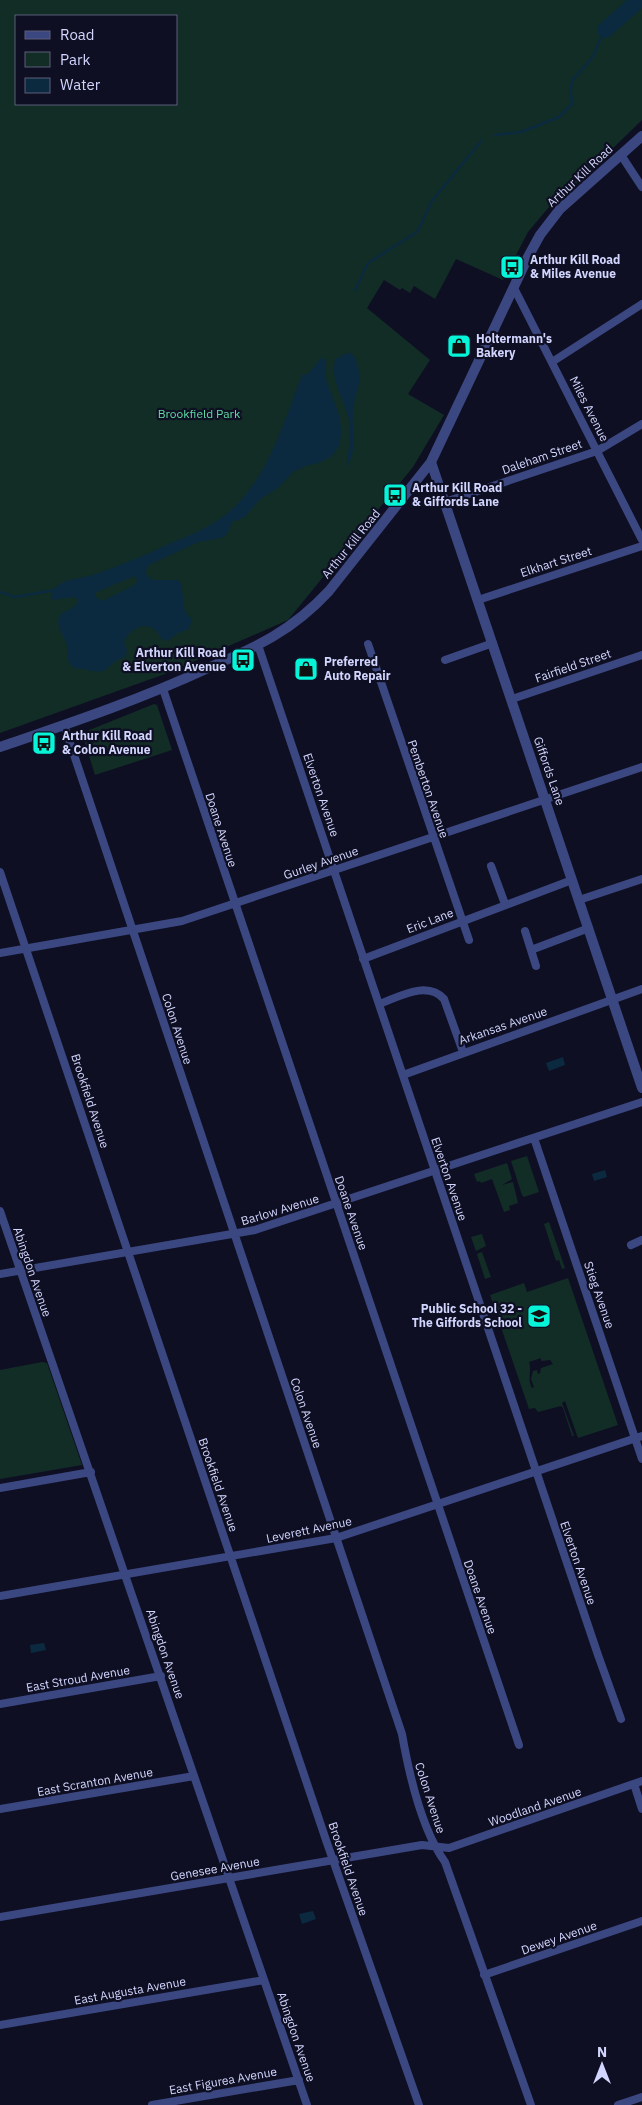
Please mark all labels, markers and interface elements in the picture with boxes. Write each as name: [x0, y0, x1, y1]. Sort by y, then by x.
legend: [15, 15, 178, 105]
text: Road: [60, 25, 95, 44]
text: Park: [60, 50, 90, 69]
text: Water: [60, 75, 101, 94]
street label: Arthur Kill Road: [544, 141, 616, 210]
place label: Arthur Kill Road & Miles Avenue: [530, 252, 620, 281]
bus stop icon: Arthur Kill Road & Miles Avenue: [499, 254, 525, 280]
place label: Holtermann's Bakery: [476, 331, 552, 360]
shop icon: Holtermann's Bakery: [446, 333, 472, 359]
street label: Miles Avenue: [567, 374, 613, 444]
park label: Brookfield Park: [158, 406, 241, 421]
street label: Daleham Street: [500, 436, 584, 477]
place label: Arthur Kill Road & Giffords Lane: [412, 480, 502, 509]
bus stop icon: Arthur Kill Road & Giffords Lane: [382, 482, 408, 508]
street label: Arthur Kill Road: [318, 506, 383, 581]
street label: Elkhart Street: [518, 543, 593, 580]
place label: Arthur Kill Road & Elverton Avenue: [122, 645, 226, 674]
street label: Fairfield Street: [533, 646, 613, 686]
bus stop icon: Arthur Kill Road & Elverton Avenue: [230, 647, 256, 673]
place label: Preferred Auto Repair: [324, 654, 391, 683]
shop icon: Preferred Auto Repair: [293, 656, 319, 682]
place label: Arthur Kill Road & Colon Avenue: [62, 728, 152, 757]
bus stop icon: Arthur Kill Road & Colon Avenue: [31, 730, 57, 756]
street label: Giffords Lane: [531, 735, 568, 807]
street label: Pemberton Avenue: [405, 738, 452, 840]
street label: Elverton Avenue: [300, 751, 343, 839]
street label: Doane Avenue: [202, 791, 241, 869]
street label: Gurley Avenue: [281, 843, 361, 882]
street label: Eric Lane: [404, 905, 456, 936]
street label: Colon Avenue: [159, 991, 196, 1067]
street label: Arkansas Avenue: [457, 1003, 549, 1048]
street label: Brookfield Avenue: [68, 1052, 113, 1150]
street label: Elverton Avenue: [428, 1135, 471, 1223]
street label: Doane Avenue: [332, 1174, 371, 1252]
street label: Barlow Avenue: [239, 1190, 321, 1228]
street label: Abingdon Avenue: [10, 1225, 55, 1319]
street label: Stieg Avenue: [581, 1259, 618, 1331]
place label: Public School 32 - The Giffords School: [412, 1301, 522, 1330]
school or university icon: Public School 32 - The Giffords School: [526, 1303, 552, 1329]
street label: Colon Avenue: [287, 1375, 326, 1451]
street label: Brookfield Avenue: [195, 1436, 242, 1534]
street label: Leverett Avenue: [265, 1513, 353, 1546]
street label: Elverton Avenue: [557, 1519, 600, 1607]
street label: Doane Avenue: [461, 1558, 500, 1636]
street label: Abingdon Avenue: [143, 1607, 188, 1701]
street label: East Stroud Avenue: [25, 1662, 131, 1695]
street label: Colon Avenue: [412, 1760, 449, 1836]
street label: East Scranton Avenue: [36, 1764, 154, 1799]
street label: Woodland Avenue: [486, 1783, 584, 1829]
street label: Brookfield Avenue: [325, 1820, 372, 1918]
street label: Genesee Avenue: [169, 1853, 261, 1884]
street label: Dewey Avenue: [519, 1917, 599, 1958]
street label: East Augusta Avenue: [73, 1973, 187, 2008]
street label: Abingdon Avenue: [274, 1990, 319, 2084]
north arrow: [577, 2040, 627, 2090]
text: N: [597, 2043, 607, 2061]
street label: East Figurea Avenue: [168, 2064, 278, 2097]

